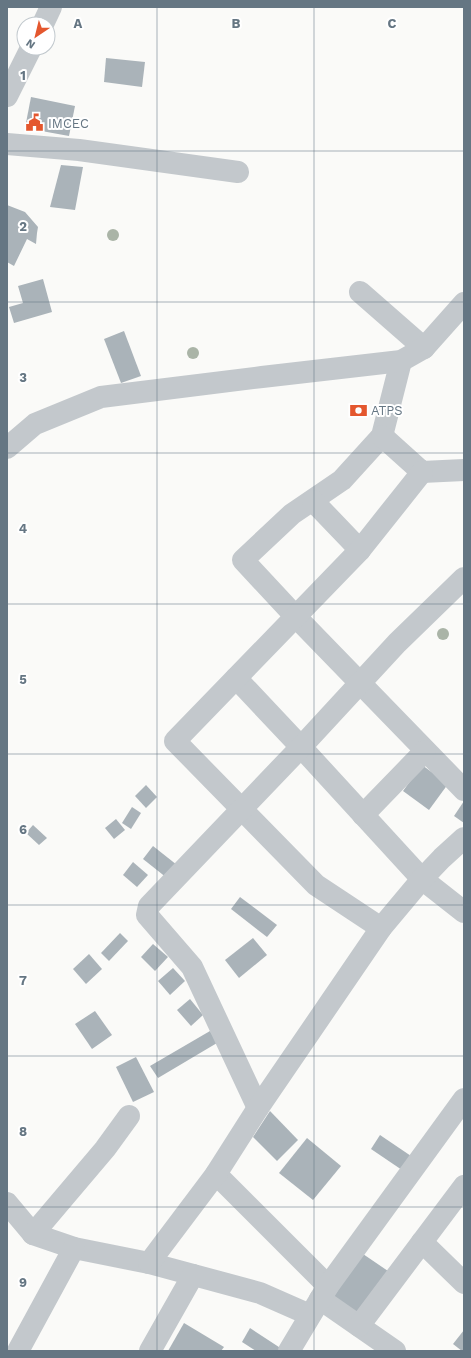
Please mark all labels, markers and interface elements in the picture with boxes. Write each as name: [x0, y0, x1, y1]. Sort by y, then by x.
north arrow: [16, 16, 56, 56]
text: A: [74, 16, 83, 31]
text: B: [232, 16, 241, 31]
text: C: [388, 16, 397, 31]
text: N: [23, 36, 38, 51]
text: 1: [20, 68, 26, 83]
public building icon: IMCEC: [25, 113, 45, 133]
place label: IMCEC: [48, 116, 89, 131]
text: 2: [19, 219, 27, 234]
text: 3: [19, 370, 27, 385]
bank icon: ATPS: [348, 400, 368, 420]
place label: ATPS: [371, 403, 403, 418]
text: 4: [19, 521, 28, 536]
text: 5: [19, 672, 27, 687]
text: 6: [19, 822, 27, 837]
text: 7: [19, 973, 27, 988]
text: 8: [19, 1124, 27, 1139]
text: 9: [19, 1275, 27, 1290]

